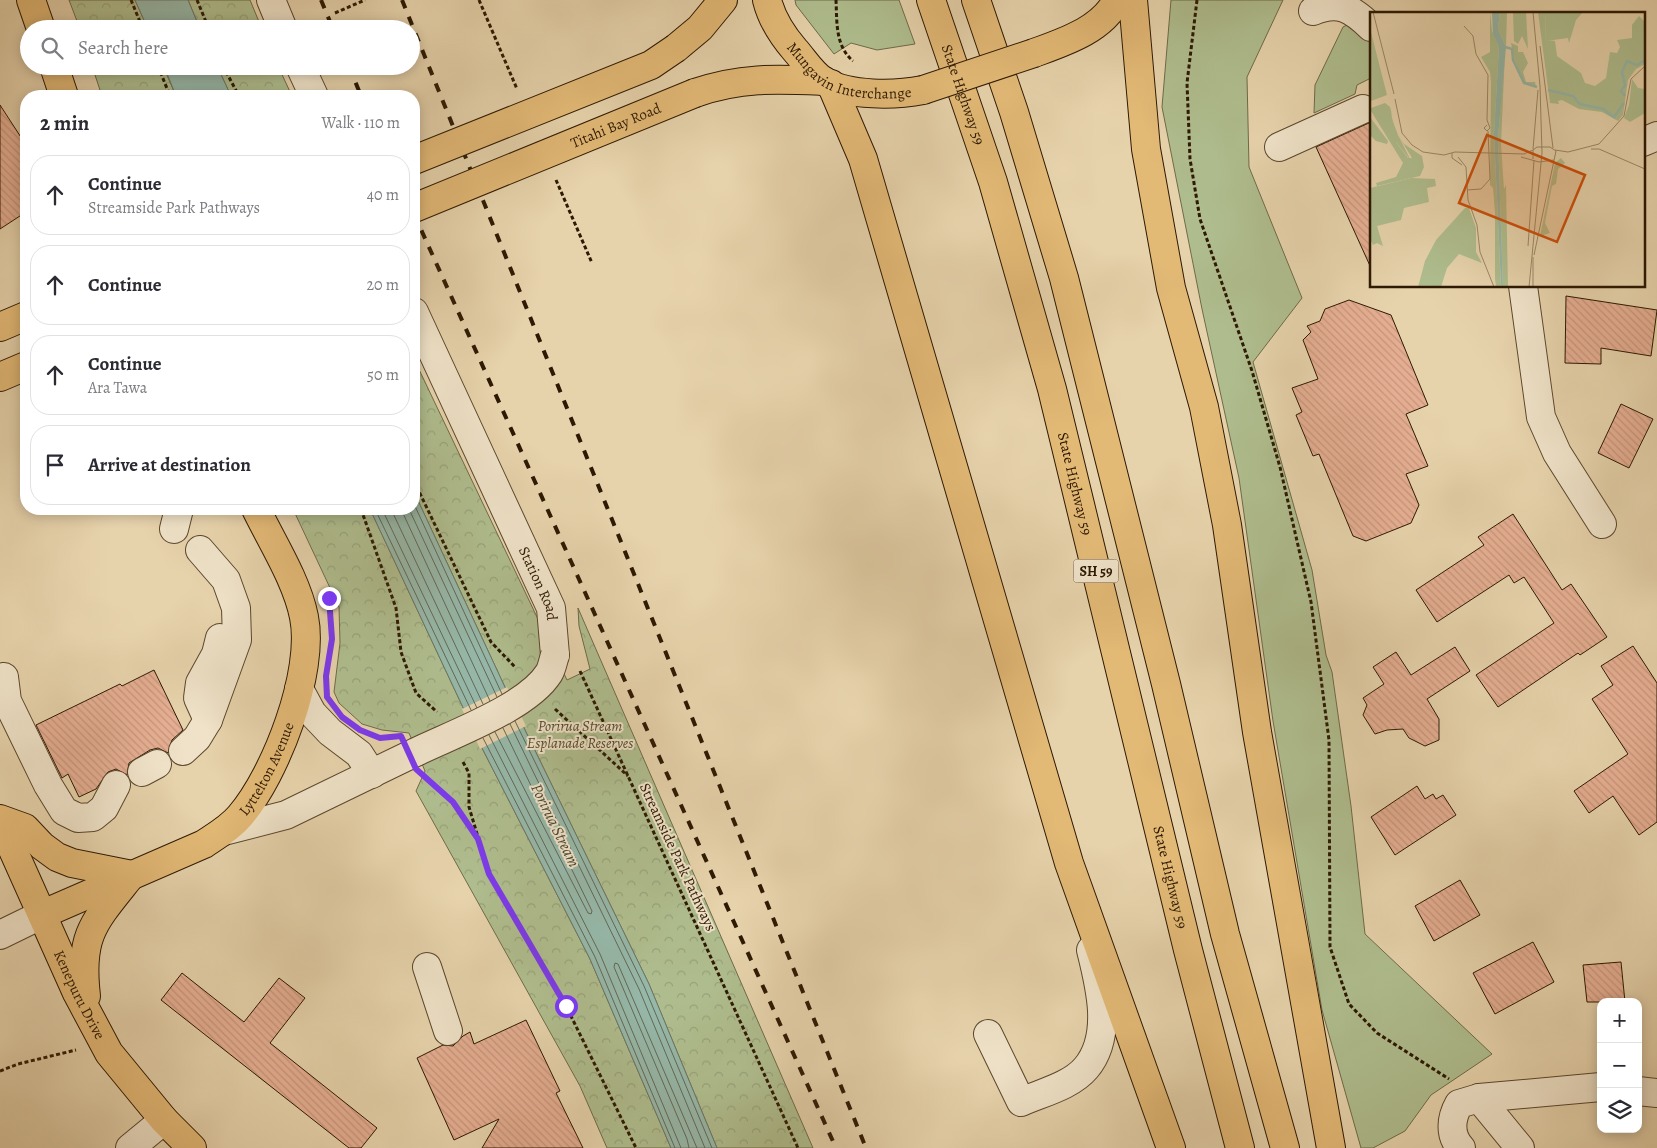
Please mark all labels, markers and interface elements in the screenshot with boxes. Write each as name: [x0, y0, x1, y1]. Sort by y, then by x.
inset map: [1370, 12, 1644, 288]
search box: [20, 20, 420, 75]
icon: search: [38, 34, 66, 62]
text: Search here: [78, 35, 168, 61]
street label: Mungavin Interchange: [782, 38, 913, 104]
street label: State Highway 59: [937, 42, 990, 148]
street label: Titahi Bay Road: [568, 98, 665, 153]
text: 2 min: [40, 109, 89, 137]
text: Walk · 110 m: [322, 112, 400, 134]
text: Continue: [88, 171, 162, 197]
icon: ahead: [41, 181, 69, 209]
text: 40 m: [367, 184, 399, 206]
text: Streamside Park Pathways: [88, 197, 260, 219]
icon: ahead: [41, 271, 69, 299]
text: Continue: [88, 272, 162, 298]
text: 20 m: [366, 274, 399, 296]
text: Continue: [88, 351, 162, 377]
icon: ahead: [41, 361, 69, 389]
text: 50 m: [367, 364, 399, 386]
text: Ara Tawa: [88, 377, 147, 399]
street label: State Highway 59: [1053, 430, 1097, 537]
icon: arrive: [41, 451, 69, 479]
text: Arrive at destination: [88, 452, 251, 478]
street label: Station Road: [514, 543, 562, 622]
road number: SH 59: [1074, 560, 1118, 582]
route end: [318, 587, 341, 610]
park label: Porirua Stream Esplanade Reserves: [527, 716, 633, 753]
street label: Lyttelton Avenue: [234, 719, 299, 820]
water label: Porirua Stream: [525, 780, 585, 871]
street label: Streamside Park Pathways: [635, 780, 721, 934]
street label: State Highway 59: [1148, 824, 1193, 931]
street label: Kenepuru Drive: [49, 947, 110, 1043]
route start: [555, 995, 578, 1018]
map controls: [1597, 998, 1642, 1133]
button: +: [1597, 998, 1642, 1043]
button: −: [1597, 1043, 1642, 1088]
button: layers: [1597, 1088, 1642, 1133]

